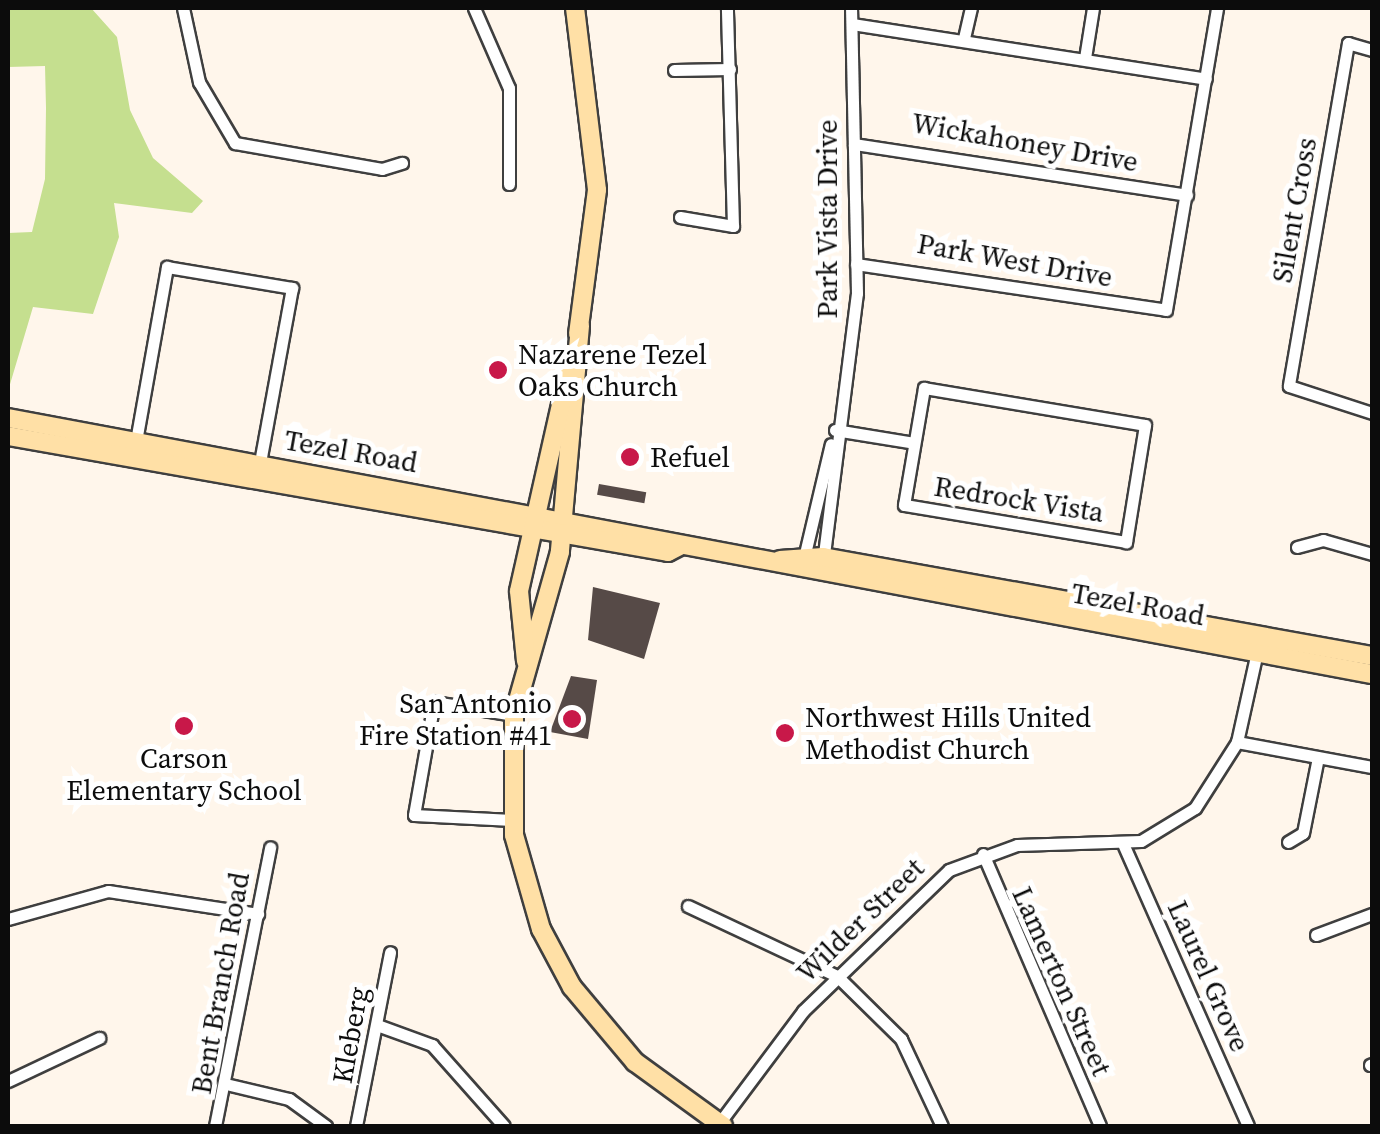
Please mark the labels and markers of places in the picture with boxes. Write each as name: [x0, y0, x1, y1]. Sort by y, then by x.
place label: Nazarene Tezel Oaks Church: [518, 337, 707, 403]
marker: Nazarene Tezel Oaks Church: [487, 359, 509, 381]
place label: Refuel: [650, 440, 730, 474]
marker: Refuel: [619, 446, 641, 468]
place label: San Antonio Fire Station #41: [359, 686, 552, 752]
place label: Northwest Hills United Methodist Church: [805, 700, 1091, 766]
marker: San Antonio Fire Station #41: [561, 708, 583, 730]
marker: Carson Elementary School: [173, 715, 195, 737]
marker: Northwest Hills United Methodist Church: [774, 722, 796, 744]
place label: Carson Elementary School: [66, 741, 302, 807]

